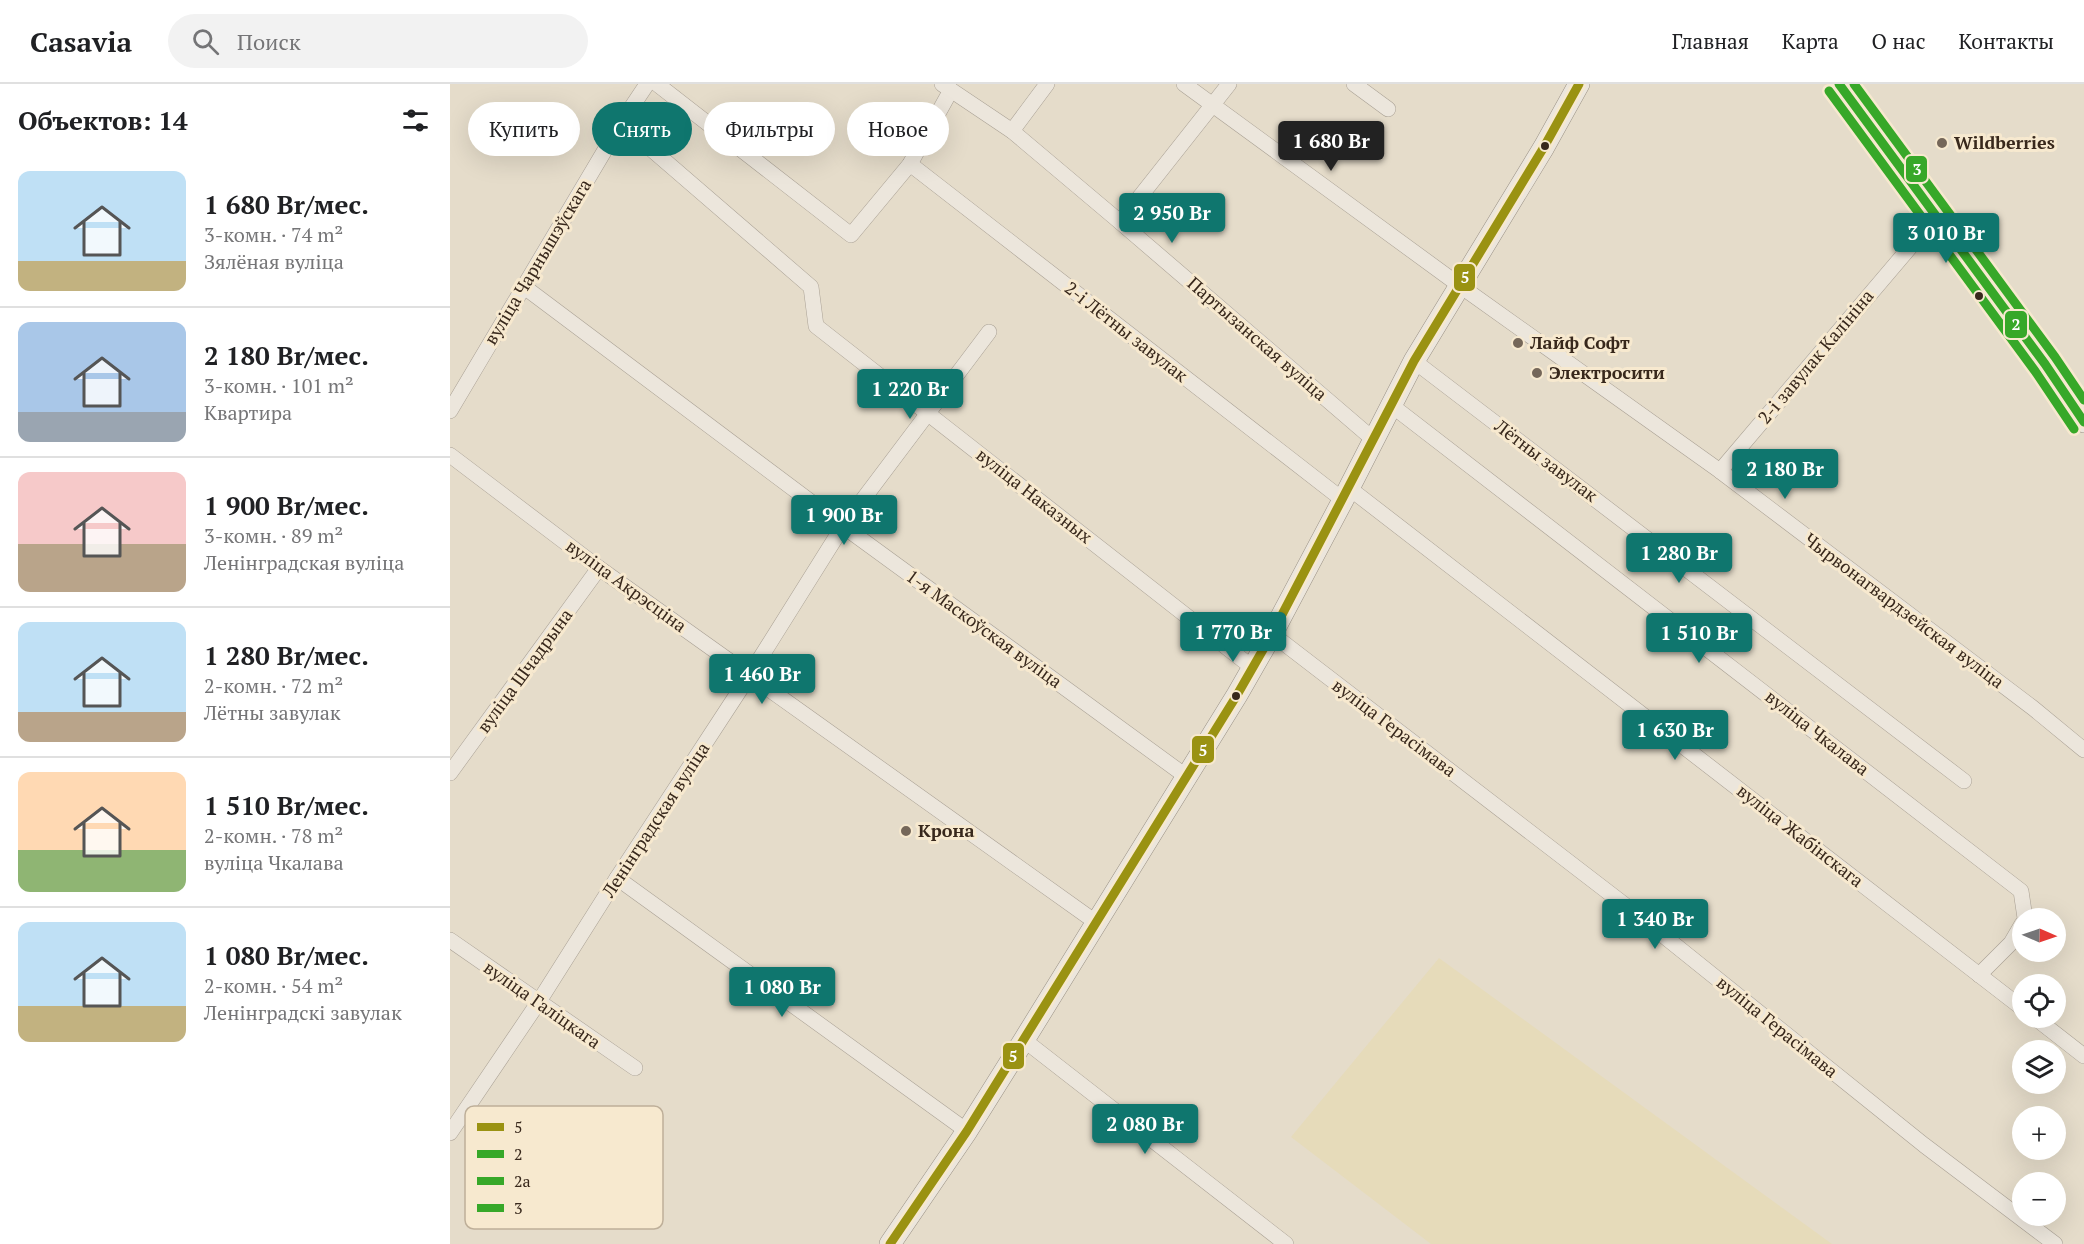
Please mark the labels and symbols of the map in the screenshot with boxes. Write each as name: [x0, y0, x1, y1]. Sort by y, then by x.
pin: 1 680 Br: [1269, 121, 1393, 172]
place label: Wildberries: [1954, 130, 2055, 154]
marker: Wildberries: [1935, 136, 1949, 150]
unlabelled marker: [1539, 140, 1551, 152]
line badge: 3: [1905, 155, 1928, 183]
text: 3: [1912, 158, 1922, 180]
street label: вуліца Чарнышэўскага: [478, 174, 596, 349]
pin: 2 950 Br: [1110, 193, 1234, 244]
pin: 3 010 Br: [1884, 213, 2008, 264]
line badge: 5: [1453, 263, 1476, 292]
text: 5: [1460, 266, 1470, 288]
street label: Партызанская вуліца: [1183, 271, 1333, 406]
street label: 2-і Лётны завулак: [1060, 276, 1193, 387]
street label: 2-і завулак Калініна: [1752, 284, 1879, 429]
unlabelled marker: [1973, 290, 1985, 302]
line badge: 2: [2004, 310, 2028, 339]
text: 2: [2011, 313, 2021, 335]
place label: Лайф Софт: [1529, 330, 1630, 354]
marker: Лайф Софт: [1511, 336, 1525, 350]
place label: Электросити: [1549, 360, 1665, 384]
marker: Электросити: [1530, 366, 1544, 380]
pin: 1 220 Br: [848, 369, 972, 420]
street label: Лётны завулак: [1489, 413, 1603, 507]
street label: вуліца Наказных: [972, 442, 1098, 549]
pin: 2 180 Br: [1723, 449, 1847, 500]
pin: 1 900 Br: [782, 495, 906, 546]
street label: Чырвонагвардзейская вуліца: [1800, 527, 2009, 693]
street label: вуліца Акрэсціна: [561, 533, 692, 637]
pin: 1 280 Br: [1617, 533, 1741, 584]
street label: 1-я Маскоўская вуліца: [902, 564, 1067, 693]
street label: вуліца Шчадрына: [471, 604, 577, 737]
pin: 1 770 Br: [1171, 612, 1295, 663]
pin: 1 510 Br: [1637, 613, 1761, 664]
pin: 1 460 Br: [700, 654, 824, 705]
street label: вуліца Герасімава: [1328, 673, 1461, 782]
street label: вуліца Чкалава: [1761, 684, 1875, 780]
unlabelled marker: [1230, 690, 1242, 702]
pin: 1 630 Br: [1613, 710, 1737, 761]
line badge: 5: [1191, 735, 1215, 764]
street label: Ленінградская вуліца: [595, 737, 714, 902]
text: 5: [1198, 739, 1208, 761]
street label: вуліца Жабінскага: [1732, 778, 1869, 892]
place label: Крона: [918, 818, 974, 842]
marker: Крона: [899, 824, 913, 838]
pin: 1 340 Br: [1593, 899, 1717, 950]
north arrow: [2012, 908, 2066, 962]
street label: вуліца Галіцкага: [479, 955, 606, 1053]
pin: 1 080 Br: [720, 967, 844, 1018]
street label: вуліца Герасімава: [1712, 970, 1843, 1082]
line badge: 5: [1002, 1042, 1025, 1070]
text: 5: [1008, 1045, 1018, 1067]
pin: 2 080 Br: [1083, 1104, 1207, 1155]
legend: [465, 1106, 663, 1229]
text: 5: [514, 1116, 523, 1138]
text: 2: [514, 1143, 523, 1165]
text: 2а: [514, 1170, 531, 1192]
text: 3: [514, 1197, 523, 1219]

